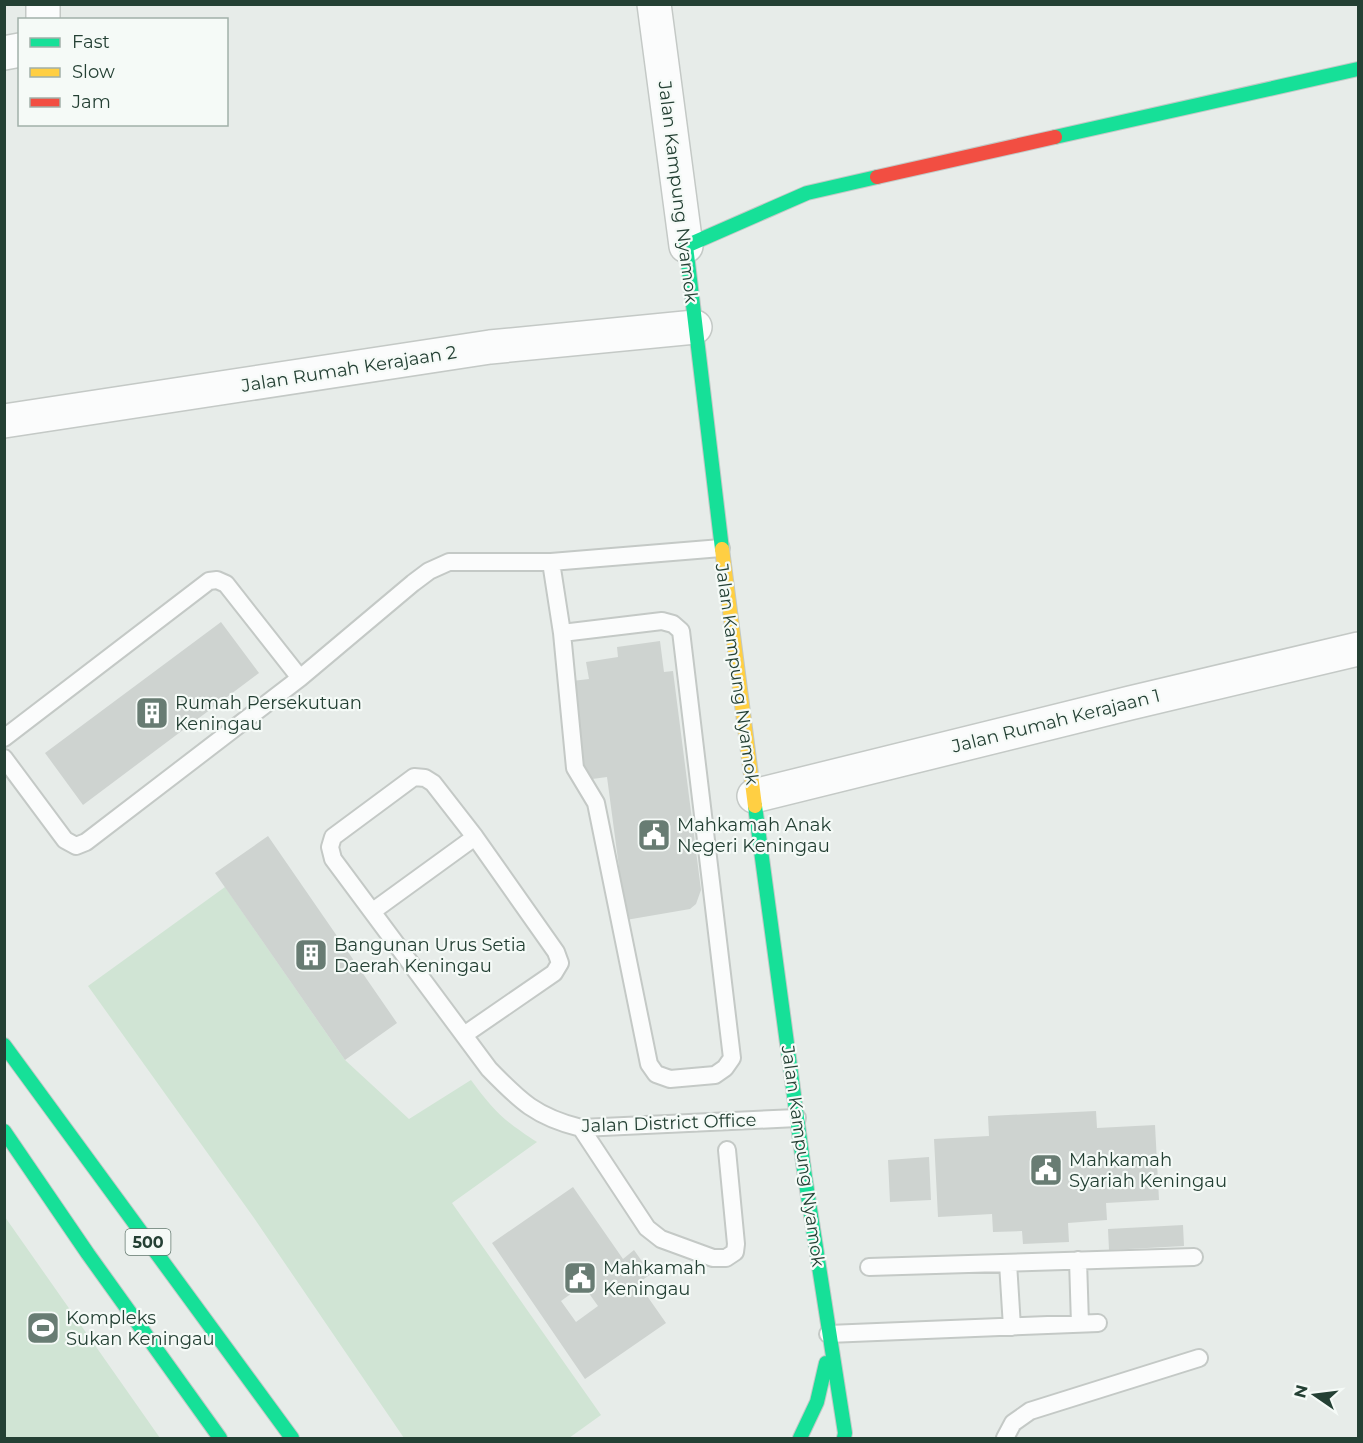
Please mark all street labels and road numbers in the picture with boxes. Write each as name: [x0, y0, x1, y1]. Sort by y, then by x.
street label: Jalan Kampung Nyamok: [653, 79, 703, 305]
street label: Jalan Rumah Kerajaan 2: [239, 341, 458, 397]
street label: Jalan Kampung Nyamok: [710, 561, 763, 786]
street label: Jalan Rumah Kerajaan 1: [949, 684, 1162, 758]
street label: Jalan Kampung Nyamok: [776, 1043, 829, 1268]
street label: Jalan District Office: [580, 1109, 757, 1137]
road number: 500: [126, 1229, 170, 1255]

